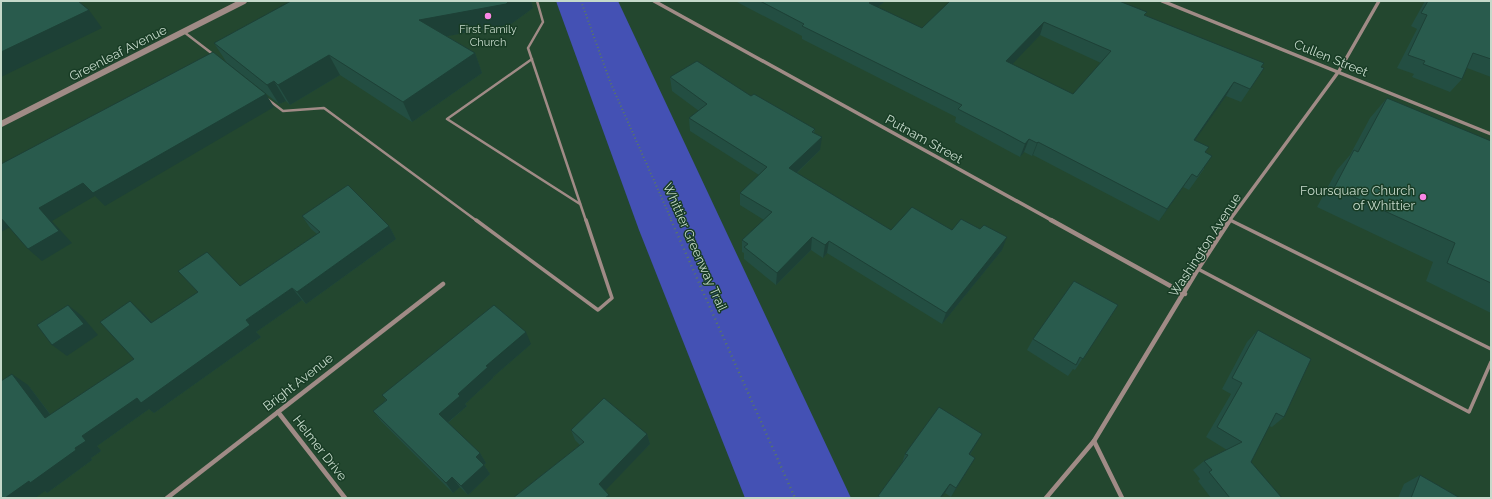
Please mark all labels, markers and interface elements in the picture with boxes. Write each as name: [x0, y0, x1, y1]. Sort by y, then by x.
marker: First Family Church: [483, 11, 493, 21]
street label: Greenleaf Avenue: [67, 22, 170, 84]
place label: First Family Church: [459, 23, 517, 49]
street label: Cullen Street: [1292, 36, 1371, 80]
street label: Putnam Street: [883, 112, 966, 167]
street label: Whittier Greenway Trail: [660, 181, 730, 314]
place label: Foursquare Church of Whittier: [1300, 183, 1415, 213]
street label: Washington Avenue: [1166, 190, 1244, 300]
marker: Foursquare Church of Whittier: [1418, 192, 1428, 202]
street label: Bright Avenue: [260, 350, 336, 414]
street label: Helmer Drive: [290, 412, 350, 484]

